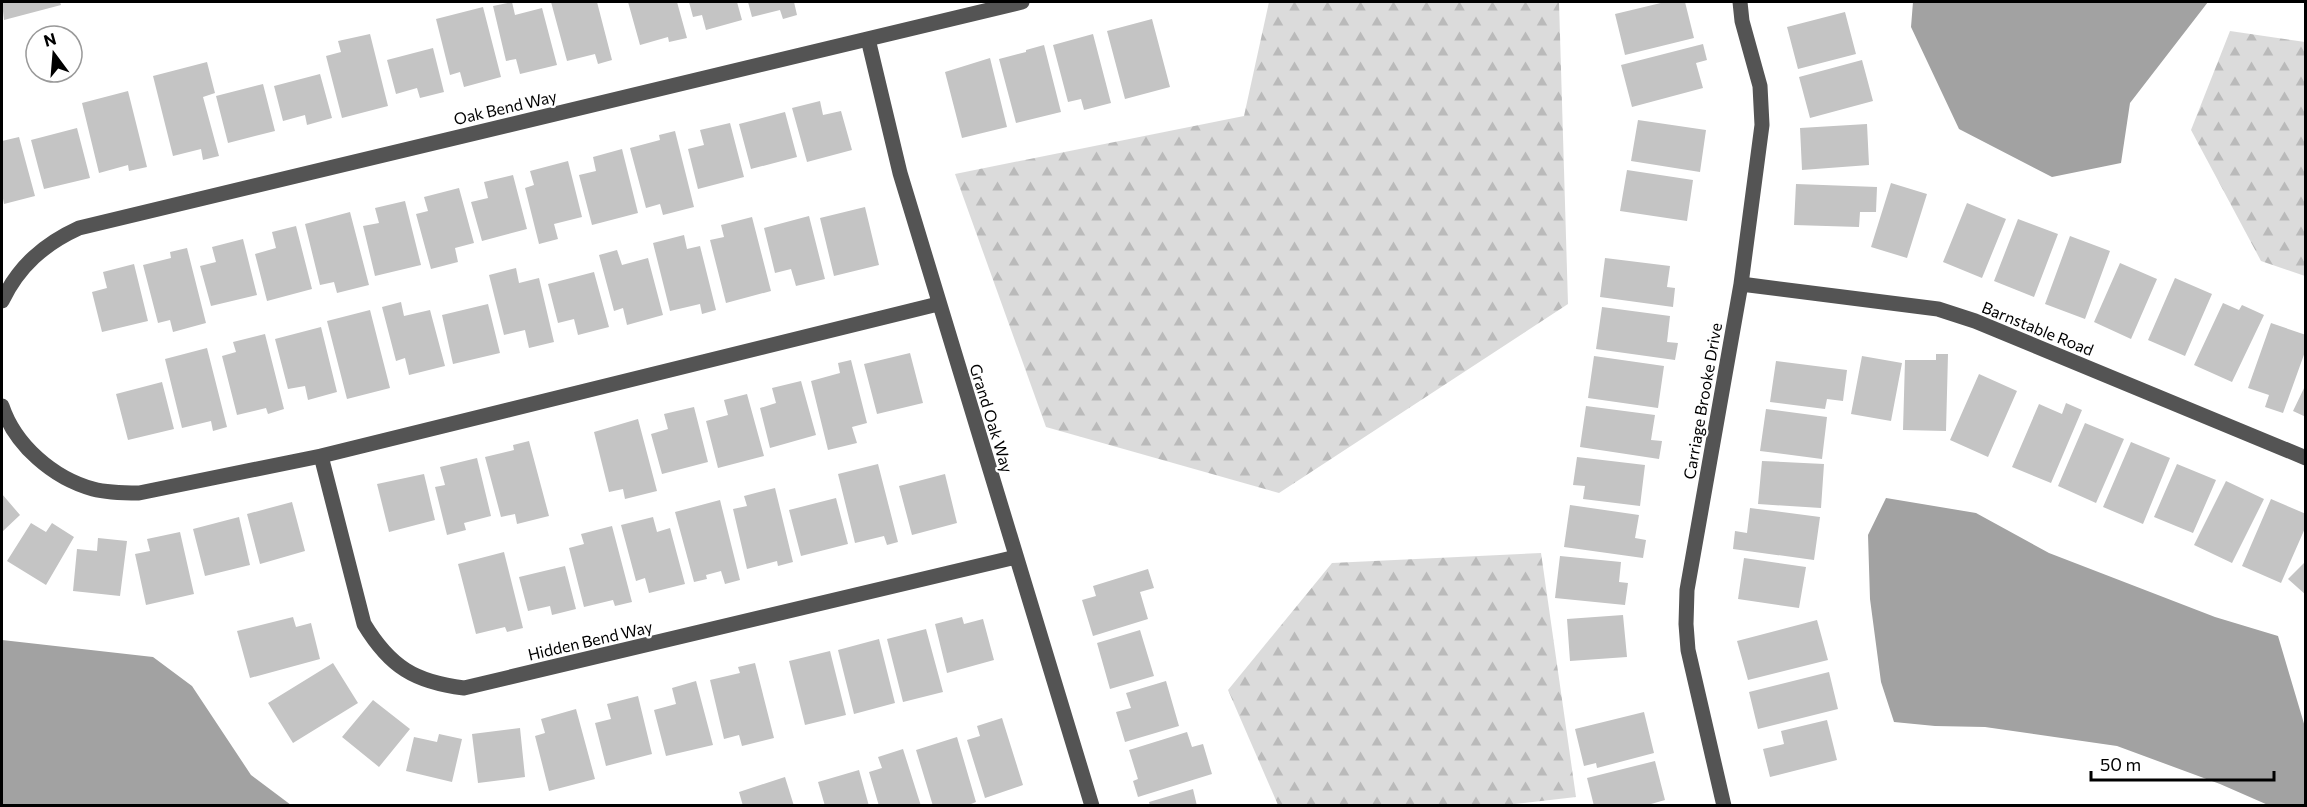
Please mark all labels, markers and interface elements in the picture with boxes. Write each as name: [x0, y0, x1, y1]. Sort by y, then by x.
north arrow: [24, 24, 84, 84]
text: N: [41, 28, 58, 50]
street label: Oak Bend Way: [452, 86, 558, 128]
street label: Barnstable Road: [1979, 297, 2097, 359]
street label: Carriage Brooke Drive: [1679, 321, 1725, 481]
street label: Grand Oak Way: [966, 361, 1018, 475]
street label: Hidden Bend Way: [526, 616, 654, 664]
scale bar: [2091, 744, 2274, 782]
text: 50 m: [2100, 753, 2141, 775]

